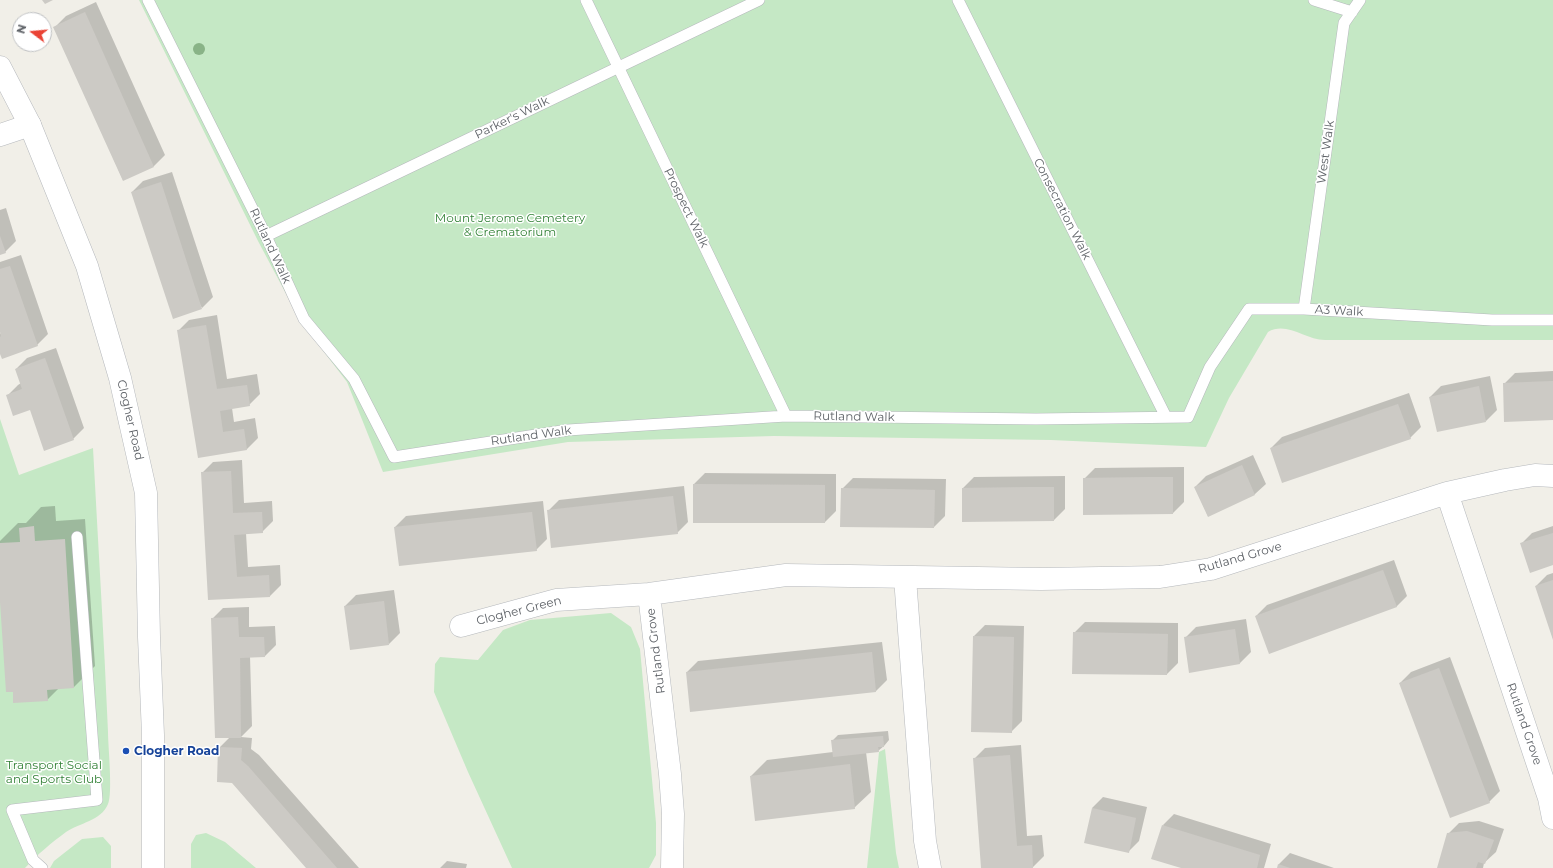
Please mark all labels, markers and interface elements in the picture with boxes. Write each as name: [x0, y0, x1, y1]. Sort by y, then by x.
north arrow: [12, 12, 52, 52]
text: N: [13, 23, 29, 35]
street label: Parker's Walk: [473, 94, 551, 142]
street label: West Walk: [1314, 119, 1338, 185]
street label: Consecration Walk: [1030, 156, 1094, 262]
street label: Prospect Walk: [661, 166, 711, 250]
street label: Rutland Walk: [246, 206, 294, 286]
park label: Mount Jerome Cemetery & Crematorium: [435, 211, 585, 239]
street label: A3 Walk: [1314, 303, 1364, 319]
street label: Clogher Road: [114, 378, 146, 462]
street label: Rutland Walk: [813, 409, 895, 425]
street label: Rutland Walk: [490, 423, 572, 449]
street label: Rutland Grove: [1197, 539, 1283, 577]
street label: Clogher Green: [475, 593, 563, 629]
street label: Rutland Grove: [644, 607, 668, 695]
street label: Rutland Grove: [1503, 681, 1545, 767]
place label: Clogher Road: [134, 744, 219, 758]
marker: Clogher Road: [121, 746, 131, 756]
park label: Transport Social and Sports Club: [6, 758, 102, 786]

